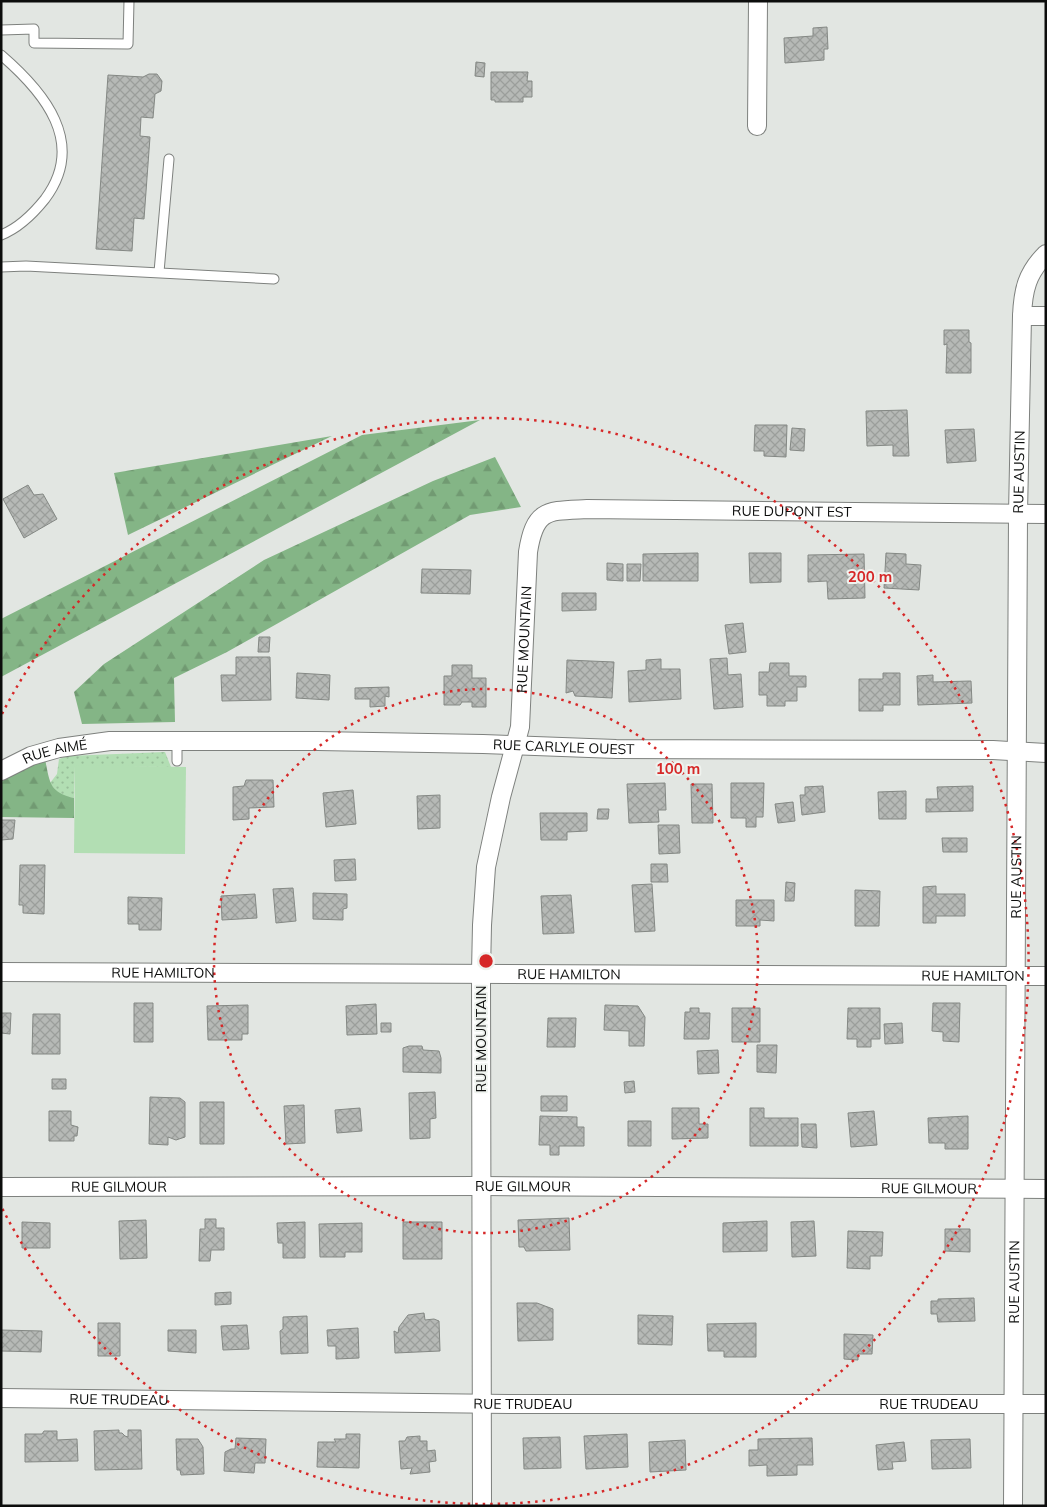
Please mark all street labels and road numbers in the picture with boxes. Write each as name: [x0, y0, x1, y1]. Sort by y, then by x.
street label: RUE AUSTIN: [1009, 430, 1029, 514]
street label: RUE DUPONT EST: [732, 502, 852, 521]
street label: RUE MOUNTAIN: [513, 585, 535, 693]
street label: RUE AIMÉ: [19, 735, 88, 768]
street label: RUE CARLYLE OUEST: [493, 735, 635, 758]
street label: RUE AUSTIN: [1007, 835, 1025, 919]
street label: RUE HAMILTON: [111, 963, 215, 982]
street label: RUE HAMILTON: [517, 965, 621, 983]
street label: RUE HAMILTON: [921, 967, 1025, 985]
street label: RUE MOUNTAIN: [472, 985, 490, 1093]
street label: RUE GILMOUR: [475, 1177, 571, 1195]
street label: RUE GILMOUR: [71, 1178, 167, 1196]
street label: RUE GILMOUR: [881, 1179, 977, 1198]
street label: RUE AUSTIN: [1005, 1240, 1023, 1324]
street label: RUE TRUDEAU: [69, 1390, 169, 1409]
street label: RUE TRUDEAU: [473, 1395, 573, 1413]
street label: RUE TRUDEAU: [879, 1395, 979, 1413]

